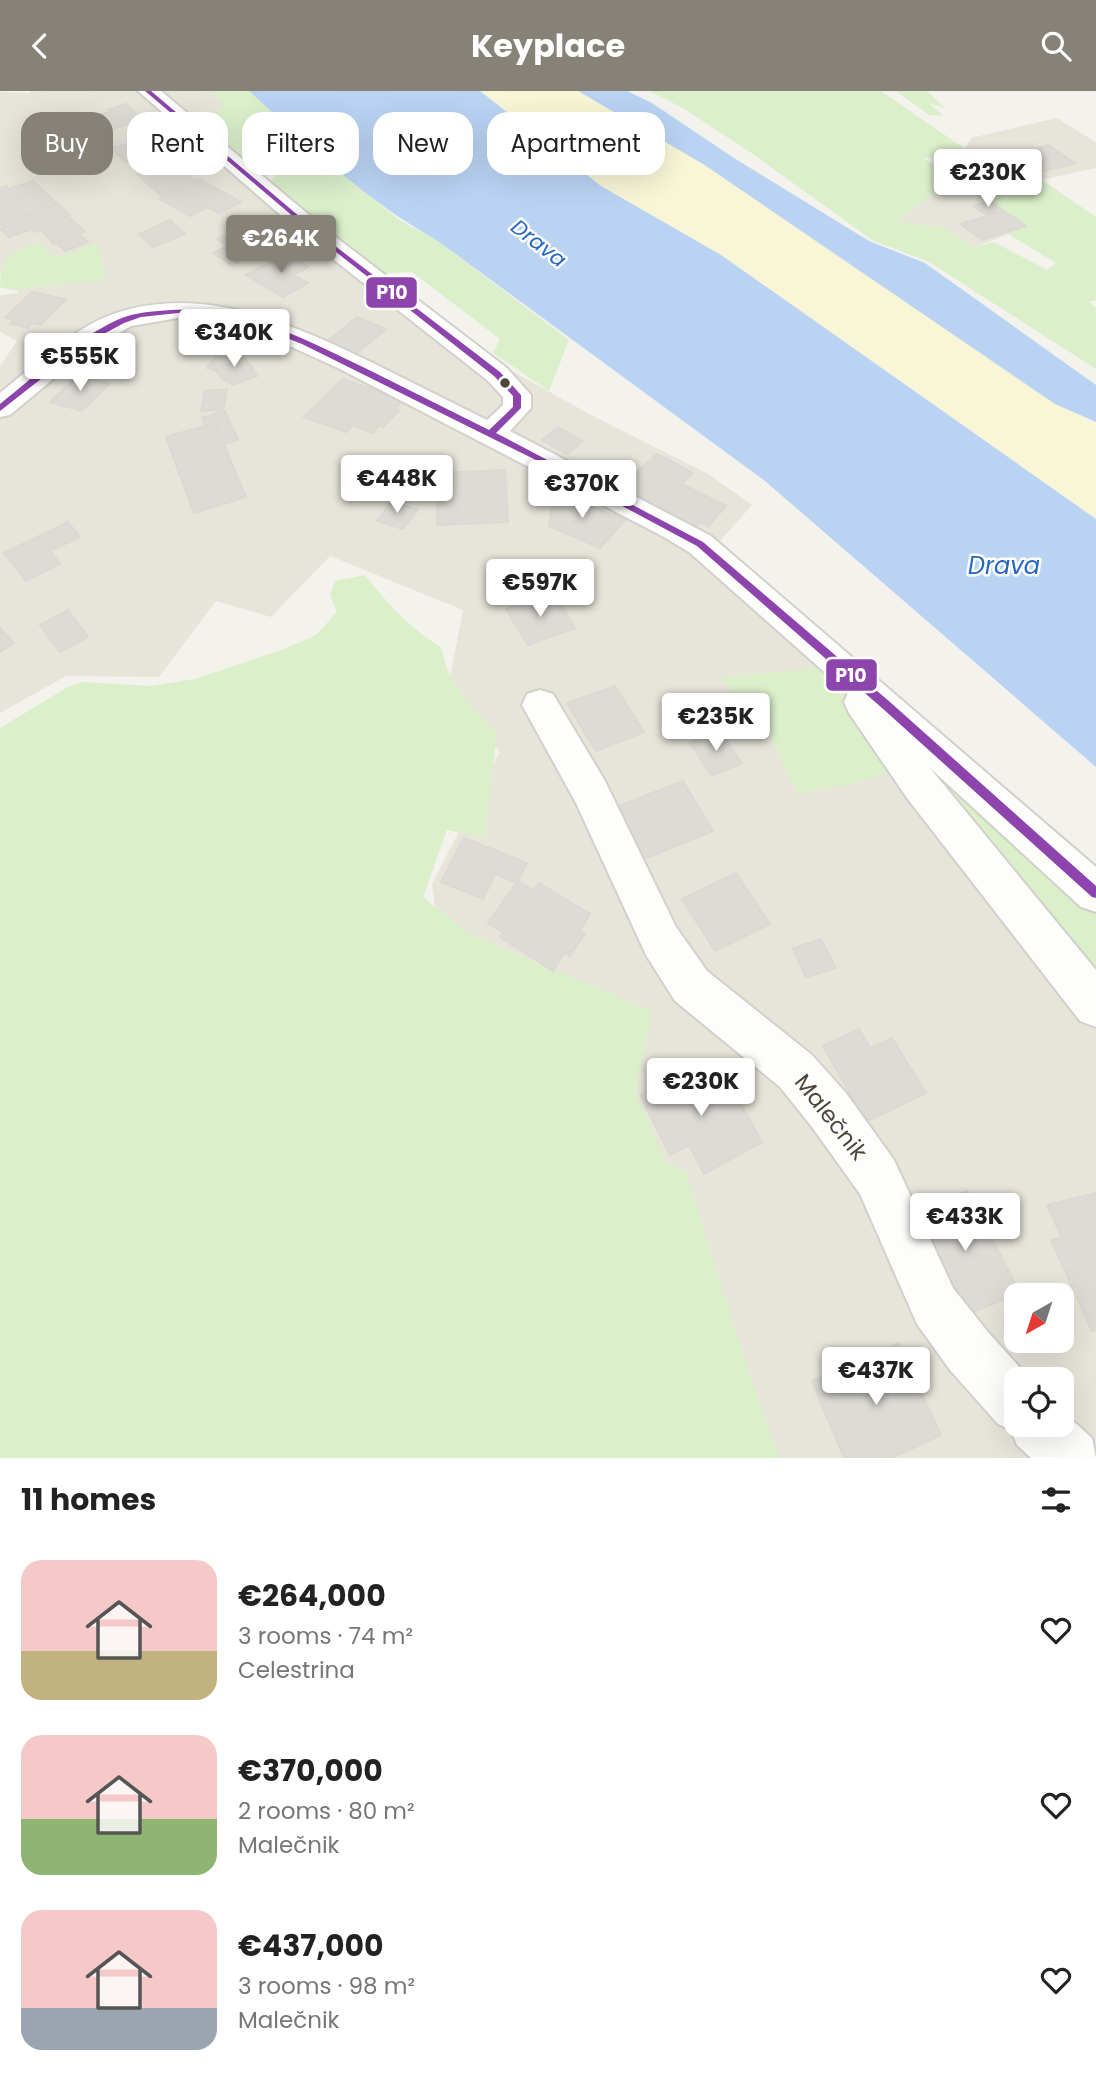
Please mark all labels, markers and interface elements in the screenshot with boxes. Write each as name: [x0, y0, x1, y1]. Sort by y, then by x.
text: Keyplace: [471, 23, 625, 68]
icon: back: [21, 27, 59, 65]
icon: search: [1037, 27, 1075, 65]
chip: Buy: [21, 112, 113, 175]
chip: Rent: [127, 112, 228, 175]
chip: Filters: [242, 112, 359, 175]
chip: New: [373, 112, 473, 175]
chip: Apartment: [487, 112, 665, 175]
pin: €230K: [939, 149, 1037, 209]
text: €230K: [950, 156, 1026, 188]
water label: Drava: [505, 212, 573, 274]
pin: €264K: [232, 215, 330, 275]
text: €264K: [242, 222, 320, 254]
line badge: P10: [365, 276, 418, 309]
text: P10: [376, 279, 408, 306]
pin: €340K: [185, 309, 283, 369]
text: €340K: [195, 316, 273, 348]
pin: €555K: [31, 334, 129, 393]
text: €555K: [40, 340, 120, 372]
unlabelled marker: [498, 376, 512, 390]
pin: €448K: [348, 455, 446, 515]
pin: €370K: [533, 461, 631, 520]
text: €448K: [357, 462, 437, 494]
text: €370K: [544, 467, 620, 499]
water label: Drava: [968, 549, 1040, 582]
pin: €597K: [491, 559, 589, 619]
text: €597K: [502, 566, 578, 598]
line badge: P10: [825, 658, 878, 692]
text: P10: [835, 662, 867, 689]
pin: €235K: [667, 693, 765, 753]
text: €235K: [678, 700, 754, 732]
pin: €230K: [652, 1059, 750, 1118]
text: €230K: [663, 1065, 739, 1097]
street label: Malečnik: [787, 1067, 875, 1167]
pin: €433K: [916, 1193, 1014, 1253]
text: €433K: [926, 1200, 1004, 1232]
north arrow: [1004, 1283, 1074, 1353]
map controls: [1004, 1283, 1074, 1437]
pin: €437K: [827, 1347, 925, 1407]
text: €437K: [838, 1354, 914, 1386]
button: locate: [1004, 1367, 1074, 1437]
text: 11 homes: [21, 1478, 156, 1521]
icon: filters: [1037, 1481, 1075, 1519]
text: €264,000: [238, 1574, 386, 1617]
icon: home: [77, 1588, 161, 1672]
icon: heart: [1037, 1611, 1075, 1649]
text: 3 rooms · 74 m²: [238, 1620, 413, 1652]
text: Celestrina: [238, 1654, 355, 1686]
text: €370,000: [238, 1749, 383, 1792]
icon: home: [77, 1763, 161, 1847]
icon: heart: [1037, 1786, 1075, 1824]
text: 2 rooms · 80 m²: [238, 1795, 415, 1827]
text: Malečnik: [238, 1829, 339, 1861]
text: €437,000: [238, 1924, 384, 1967]
icon: home: [77, 1938, 161, 2022]
icon: heart: [1037, 1961, 1075, 1999]
text: 3 rooms · 98 m²: [238, 1970, 415, 2002]
text: Malečnik: [238, 2004, 339, 2036]

